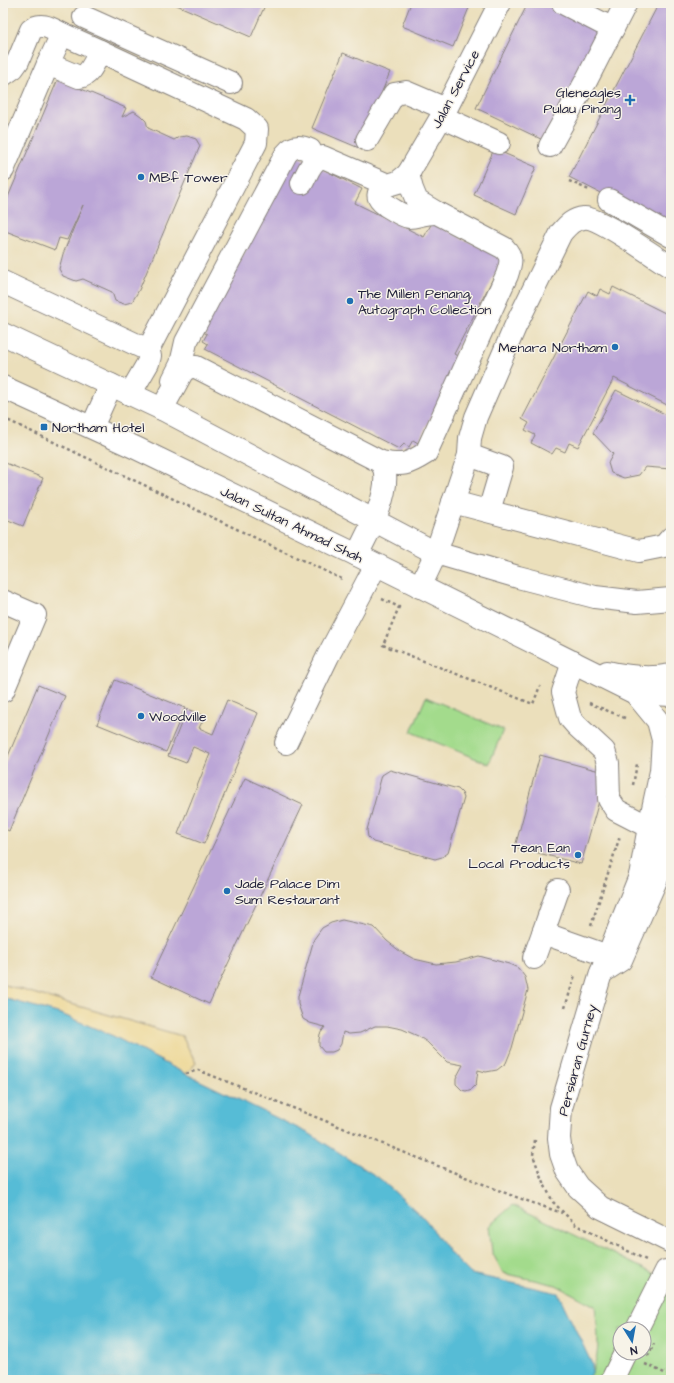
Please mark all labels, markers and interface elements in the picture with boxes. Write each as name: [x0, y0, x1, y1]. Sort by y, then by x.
street label: Jalan Service: [427, 46, 485, 132]
place label: Gleneagles Pulau Pinang: [544, 83, 621, 119]
marker: Gleneagles Pulau Pinang: [624, 94, 636, 106]
place label: MBf Tower: [149, 168, 228, 188]
marker: MBf Tower: [136, 172, 146, 182]
place label: The Millen Penang, Autograph Collection: [358, 284, 491, 320]
marker: The Millen Penang, Autograph Collection: [345, 296, 355, 306]
place label: Menara Northam: [498, 338, 607, 358]
marker: Menara Northam: [610, 342, 620, 352]
place label: Northam Hotel: [52, 418, 144, 438]
marker: Northam Hotel: [39, 422, 49, 432]
street label: Jalan Sultan Ahmad Shah: [217, 482, 366, 568]
place label: Woodville: [149, 707, 207, 727]
marker: Woodville: [136, 711, 146, 721]
place label: Tean Ean Local Products: [468, 838, 570, 874]
marker: Tean Ean Local Products: [573, 850, 583, 860]
place label: Jade Palace Dim Sum Restaurant: [235, 874, 340, 910]
marker: Jade Palace Dim Sum Restaurant: [222, 886, 232, 896]
street label: Persiaran Gurney: [553, 1002, 603, 1118]
north arrow: [612, 1321, 652, 1361]
text: N: [629, 1342, 639, 1358]

